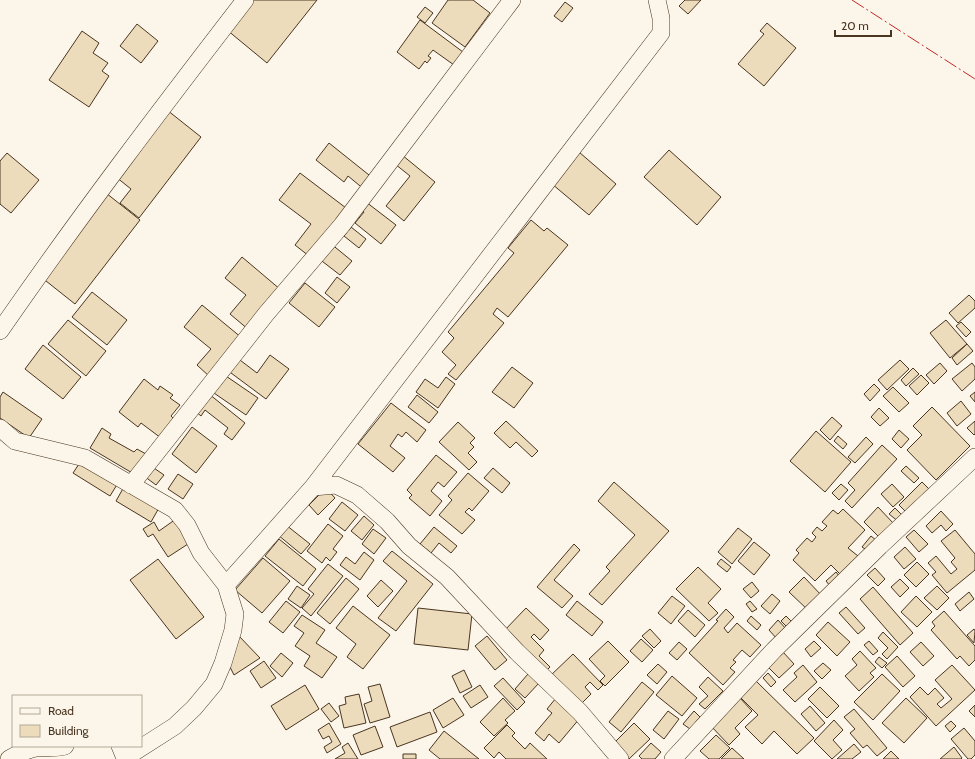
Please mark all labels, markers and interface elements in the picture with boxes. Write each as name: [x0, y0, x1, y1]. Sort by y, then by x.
scale bar: [835, 12, 891, 38]
text: 20 m: [841, 18, 869, 33]
legend: [12, 695, 142, 747]
text: Road: [48, 703, 74, 718]
text: Building: [48, 723, 90, 738]

